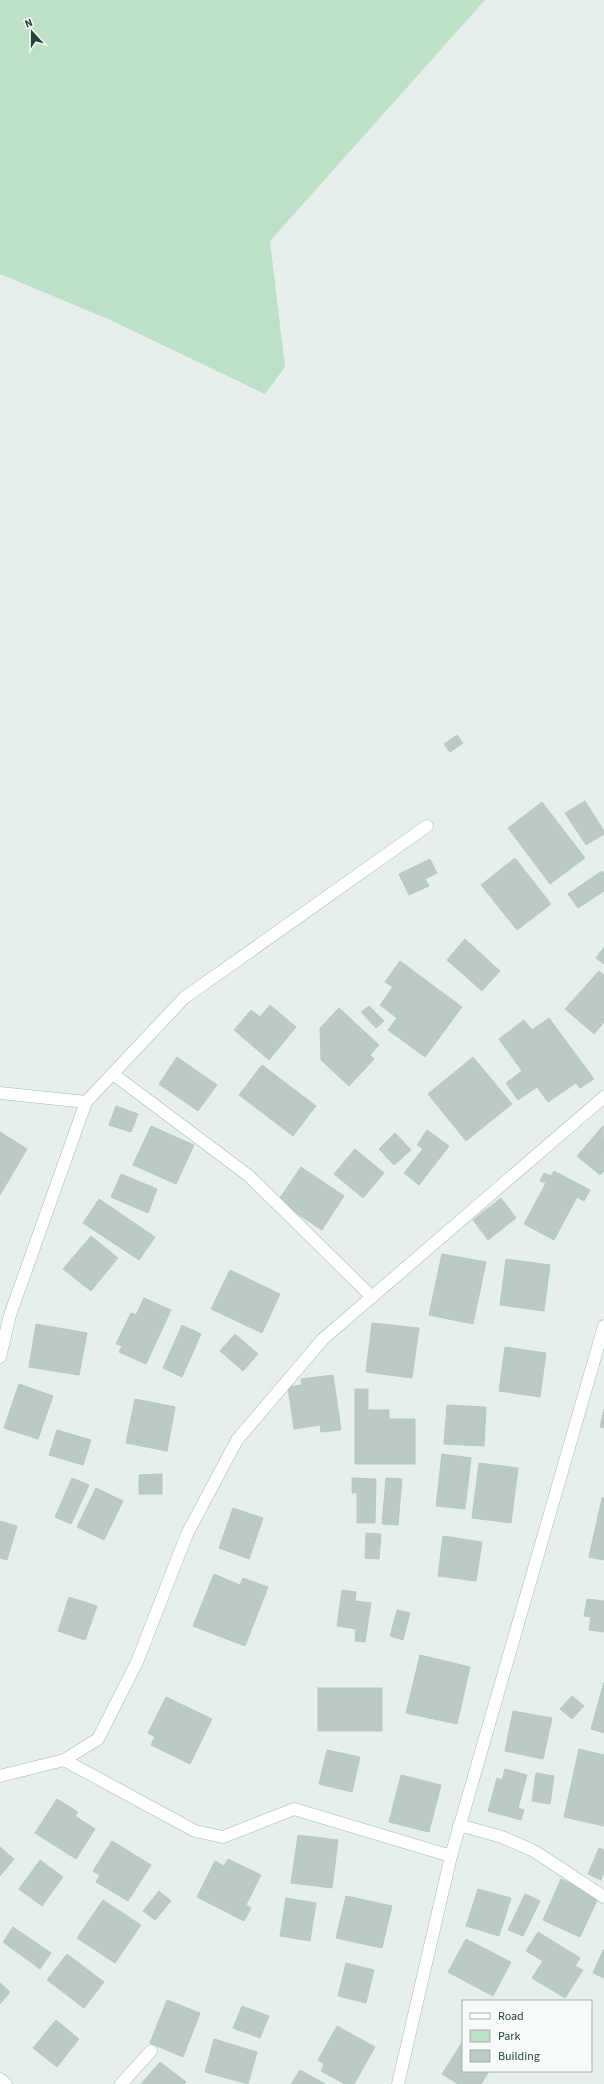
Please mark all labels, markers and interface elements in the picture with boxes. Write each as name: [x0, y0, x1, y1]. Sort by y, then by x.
north arrow: [12, 12, 52, 52]
text: N: [22, 15, 35, 31]
legend: [462, 2000, 592, 2072]
text: Road: [498, 2008, 524, 2025]
text: Park: [498, 2028, 520, 2045]
text: Building: [498, 2048, 540, 2065]

